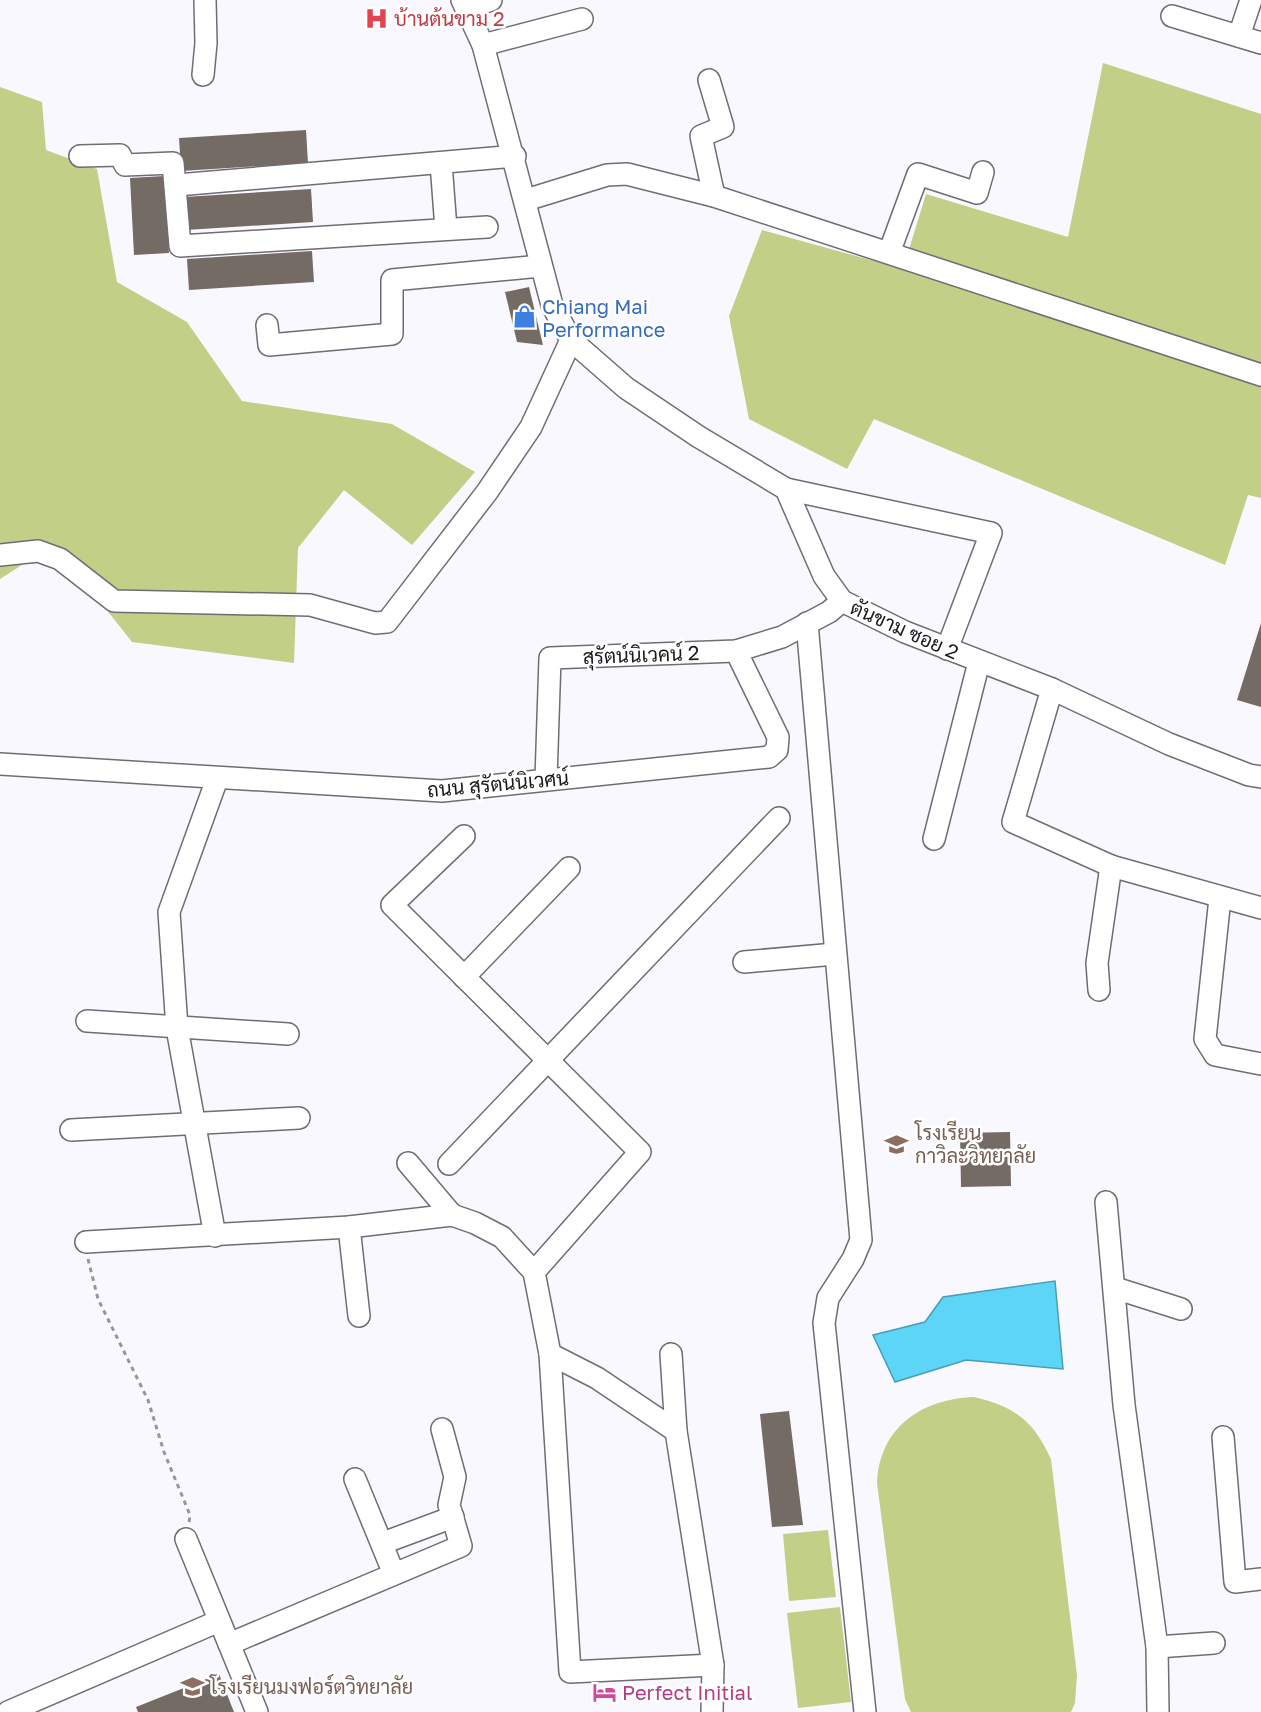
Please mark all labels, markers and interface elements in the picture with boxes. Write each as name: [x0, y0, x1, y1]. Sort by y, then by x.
hospital icon: บ้านต้นขาม 2: [363, 5, 389, 31]
place label: บ้านต้นขาม 2: [394, 6, 505, 30]
place label: Chiang Mai Performance: [542, 294, 665, 341]
shop icon: Chiang Mai Performance: [511, 304, 537, 330]
street label: ตันขาม ซอย 2: [847, 594, 963, 664]
street label: สุรัตน์นิเวคน์ 2: [582, 639, 700, 671]
street label: ถนน สุรัตน์นิเวศน์: [426, 764, 570, 804]
place label: โรงเรียน กาวิละวิทยาลัย: [914, 1120, 1036, 1167]
school or university icon: โรงเรียน กาวิละวิทยาลัย: [884, 1131, 910, 1157]
school or university icon: โรงเรียนมงฟอร์ตวิทยาลัย: [179, 1673, 205, 1699]
place label: โรงเรียนมงฟอร์ตวิทยาลัย: [209, 1673, 413, 1698]
hotel icon: Perfect Initial: [591, 1679, 617, 1705]
place label: Perfect Initial: [622, 1680, 752, 1704]

